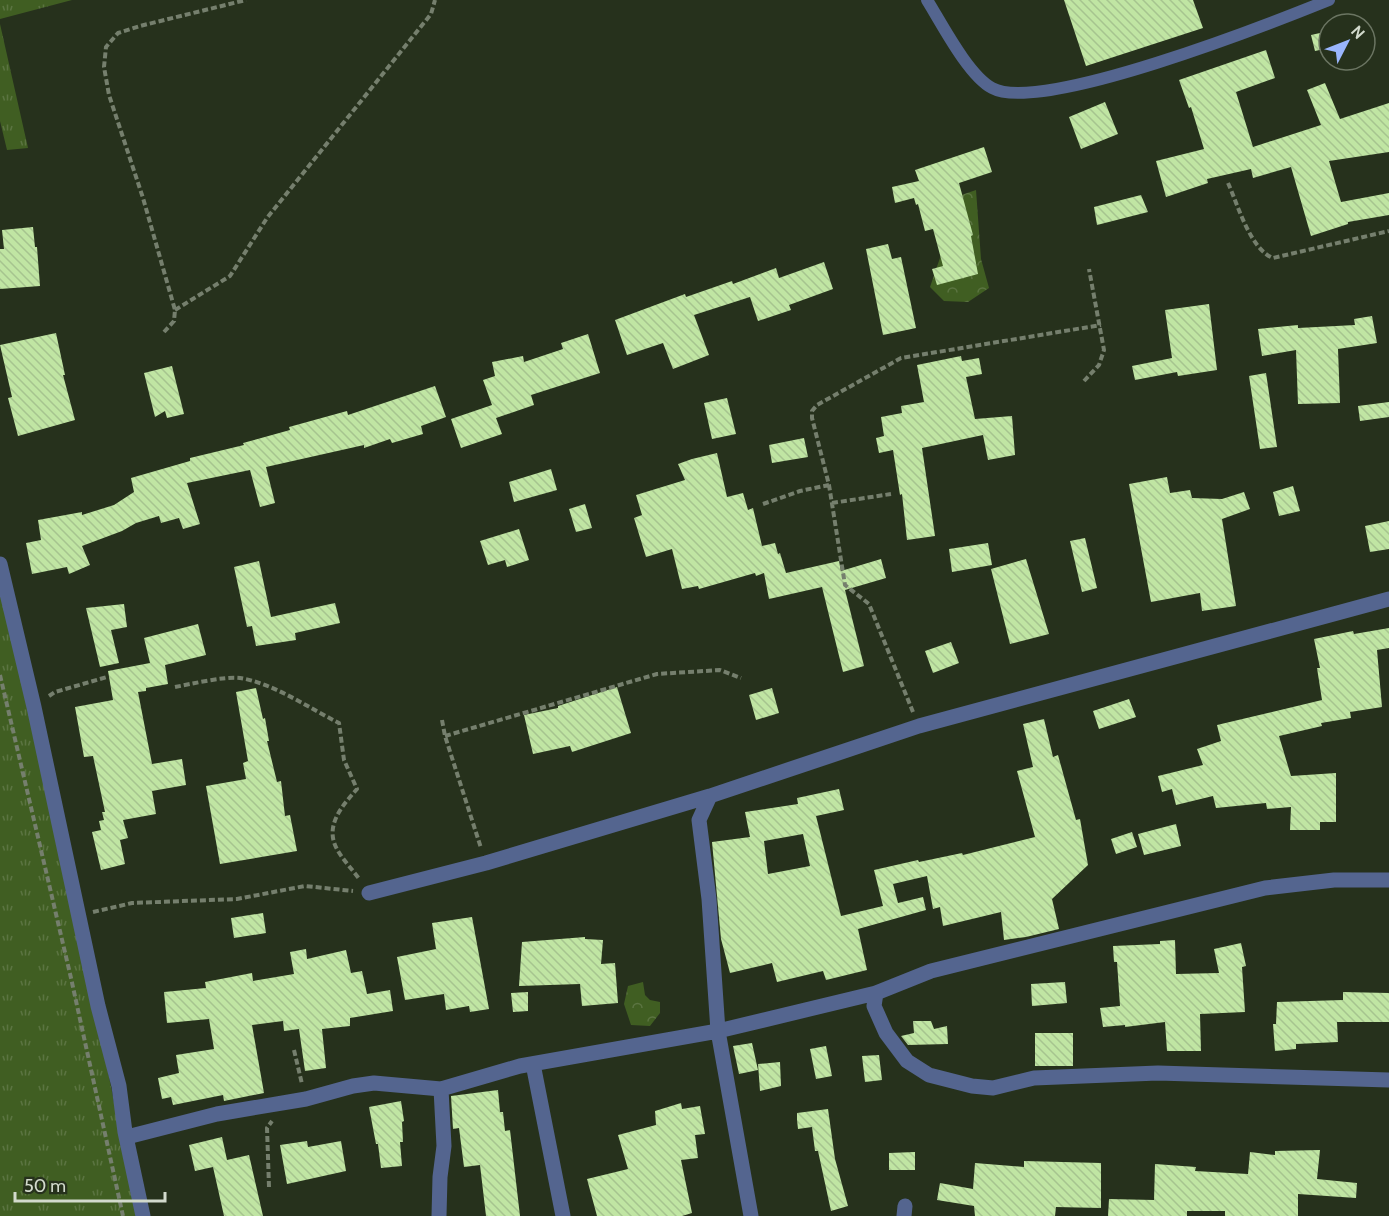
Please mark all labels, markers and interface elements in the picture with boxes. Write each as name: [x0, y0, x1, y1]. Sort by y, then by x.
north arrow: [1317, 12, 1377, 72]
text: N: [1347, 22, 1369, 43]
scale bar: [15, 1165, 165, 1203]
text: 50 m: [24, 1175, 66, 1197]

